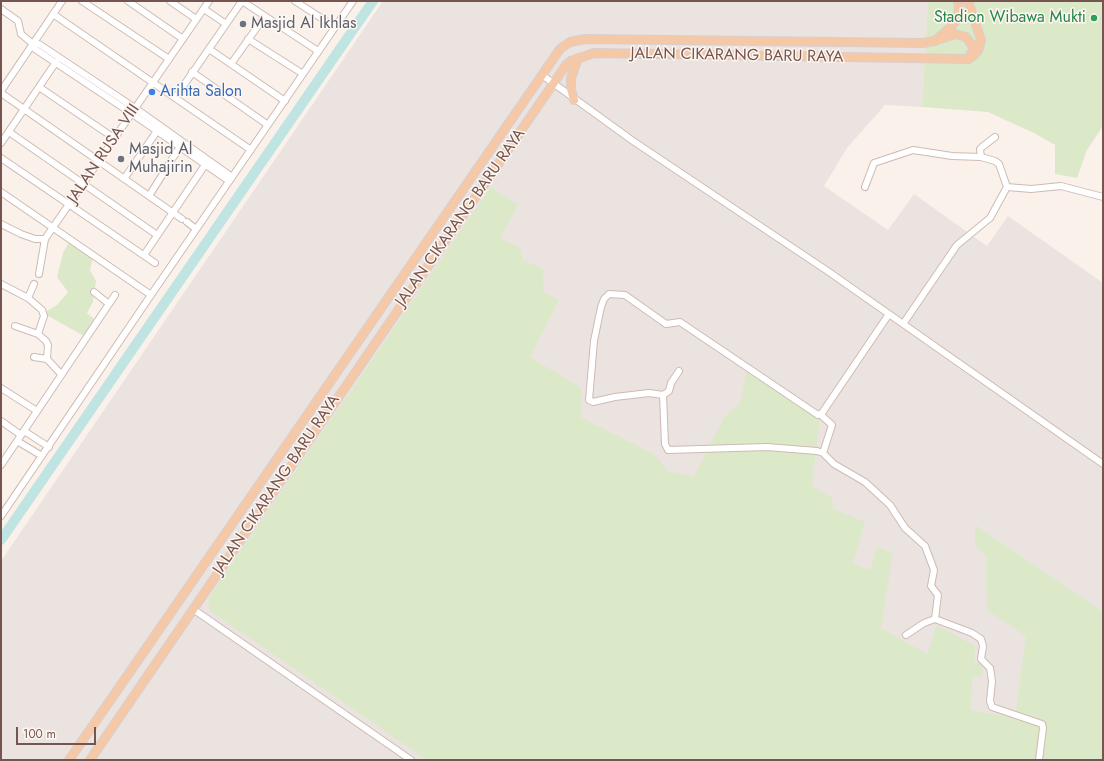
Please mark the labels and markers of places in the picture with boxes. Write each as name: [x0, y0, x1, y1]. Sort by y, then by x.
place label: Stadion Wibawa Mukti: [934, 8, 1086, 28]
marker: Stadion Wibawa Mukti: [1089, 13, 1099, 23]
place label: Masjid Al Ikhlas: [251, 14, 356, 34]
marker: Masjid Al Ikhlas: [238, 19, 248, 29]
place label: Arihta Salon: [160, 82, 242, 102]
marker: Arihta Salon: [147, 87, 157, 97]
place label: Masjid Al Muhajirin: [129, 140, 193, 178]
marker: Masjid Al Muhajirin: [116, 154, 126, 164]

